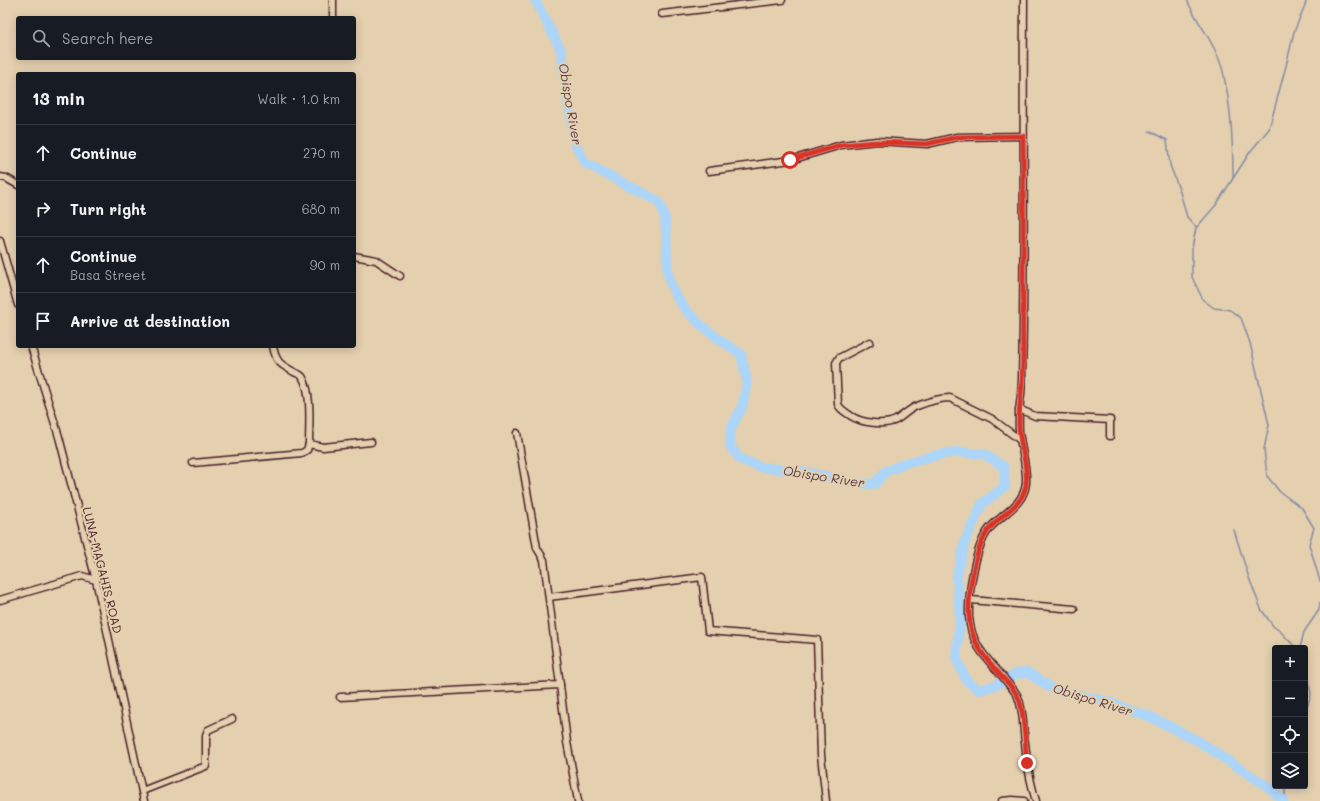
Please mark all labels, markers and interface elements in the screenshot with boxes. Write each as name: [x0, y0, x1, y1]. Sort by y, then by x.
search box: [16, 16, 356, 60]
icon: search: [30, 27, 52, 49]
text: Search here: [62, 28, 153, 48]
water label: Obispo River: [555, 62, 587, 147]
text: 13 min: [32, 87, 85, 109]
text: Walk · 1.0 km: [257, 90, 340, 107]
icon: ahead: [32, 142, 54, 164]
text: Continue: [70, 143, 137, 163]
text: 270 m: [303, 144, 340, 161]
route start: [781, 151, 799, 169]
icon: right: [32, 198, 54, 220]
text: Turn right: [70, 199, 147, 219]
text: 680 m: [302, 200, 340, 217]
text: Continue: [70, 246, 137, 266]
icon: ahead: [32, 254, 54, 276]
text: 90 m: [310, 256, 340, 273]
text: Basa Street: [70, 266, 146, 283]
icon: arrive: [32, 310, 54, 332]
text: Arrive at destination: [70, 311, 230, 331]
water label: Obispo River: [782, 461, 867, 491]
street label: LUNA-MAGAHIS ROAD: [80, 505, 126, 635]
map controls: [1272, 645, 1308, 789]
button: +: [1272, 645, 1308, 681]
water label: Obispo River: [1051, 679, 1135, 719]
button: −: [1272, 681, 1308, 717]
button: locate: [1272, 717, 1308, 753]
button: layers: [1272, 753, 1308, 789]
route end: [1018, 754, 1036, 772]

